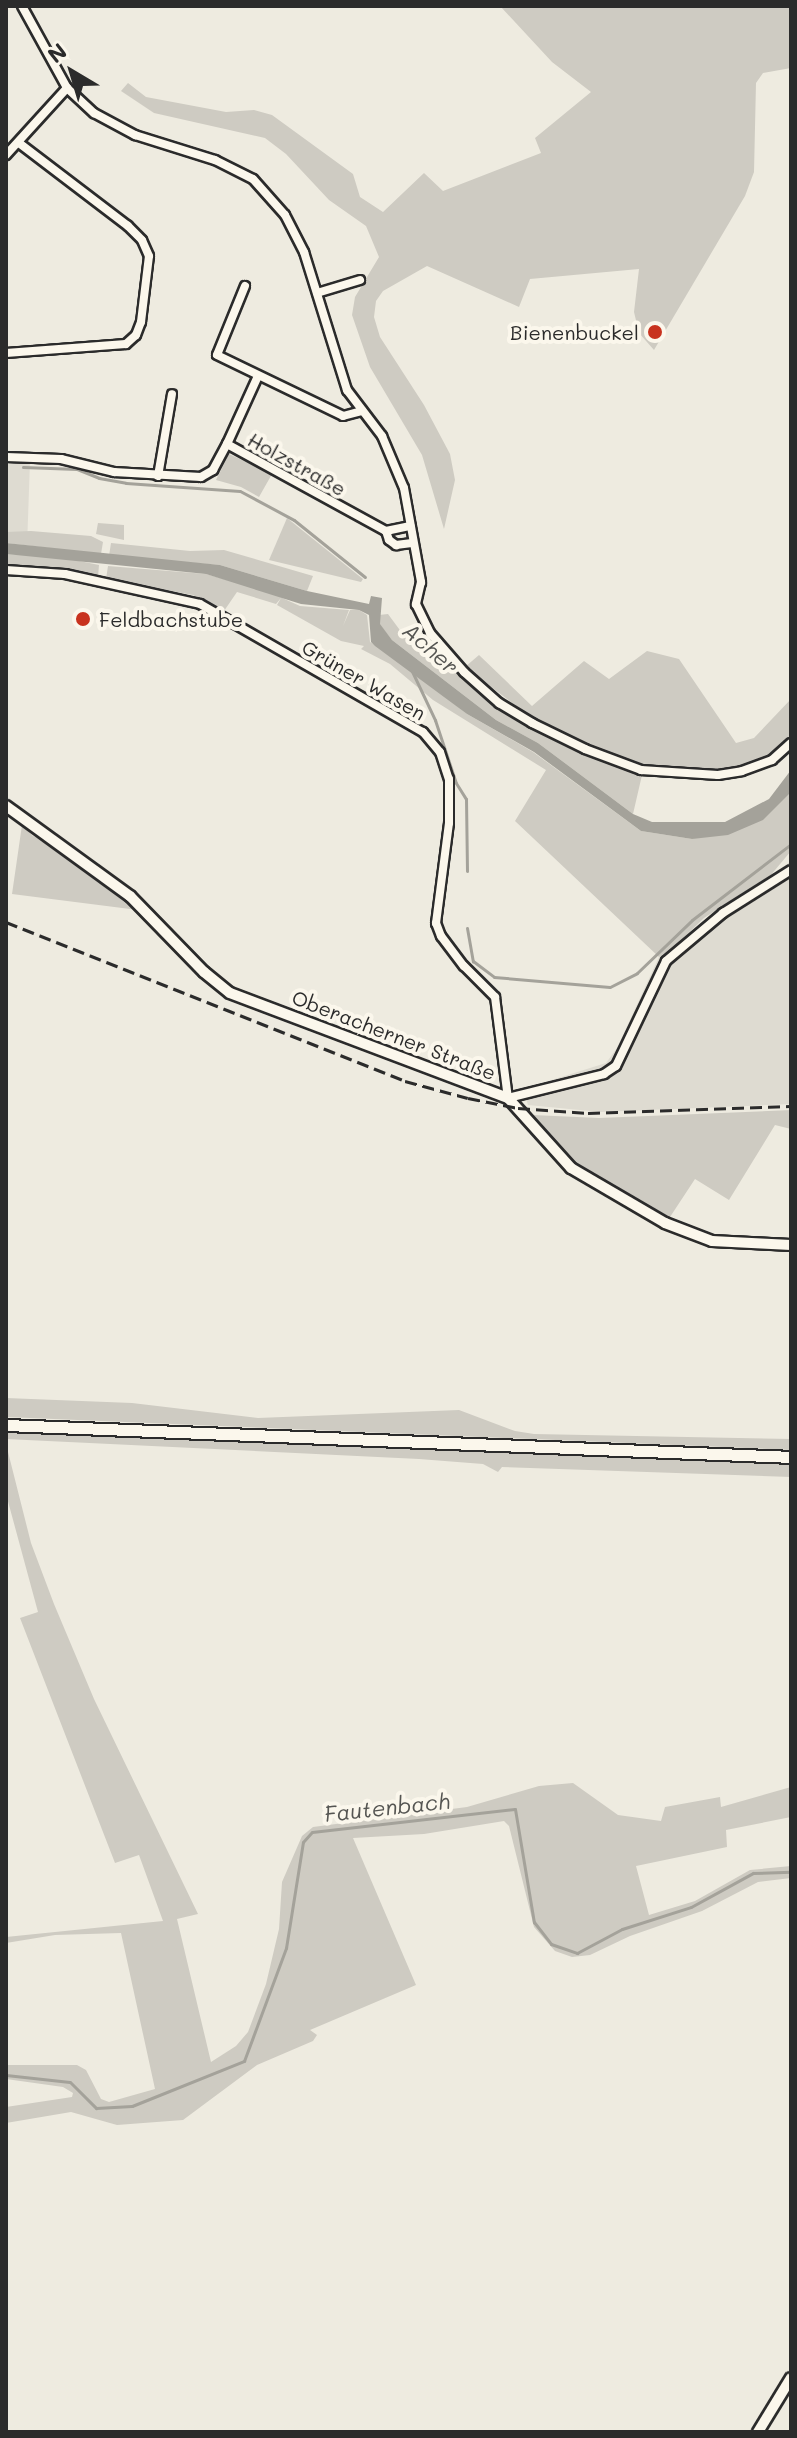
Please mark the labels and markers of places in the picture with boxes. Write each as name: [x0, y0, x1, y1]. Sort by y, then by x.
place label: Bienenbuckel: [510, 320, 639, 344]
marker: Bienenbuckel: [646, 323, 664, 341]
place label: Feldbachstube: [99, 607, 243, 631]
marker: Feldbachstube: [74, 610, 92, 628]

